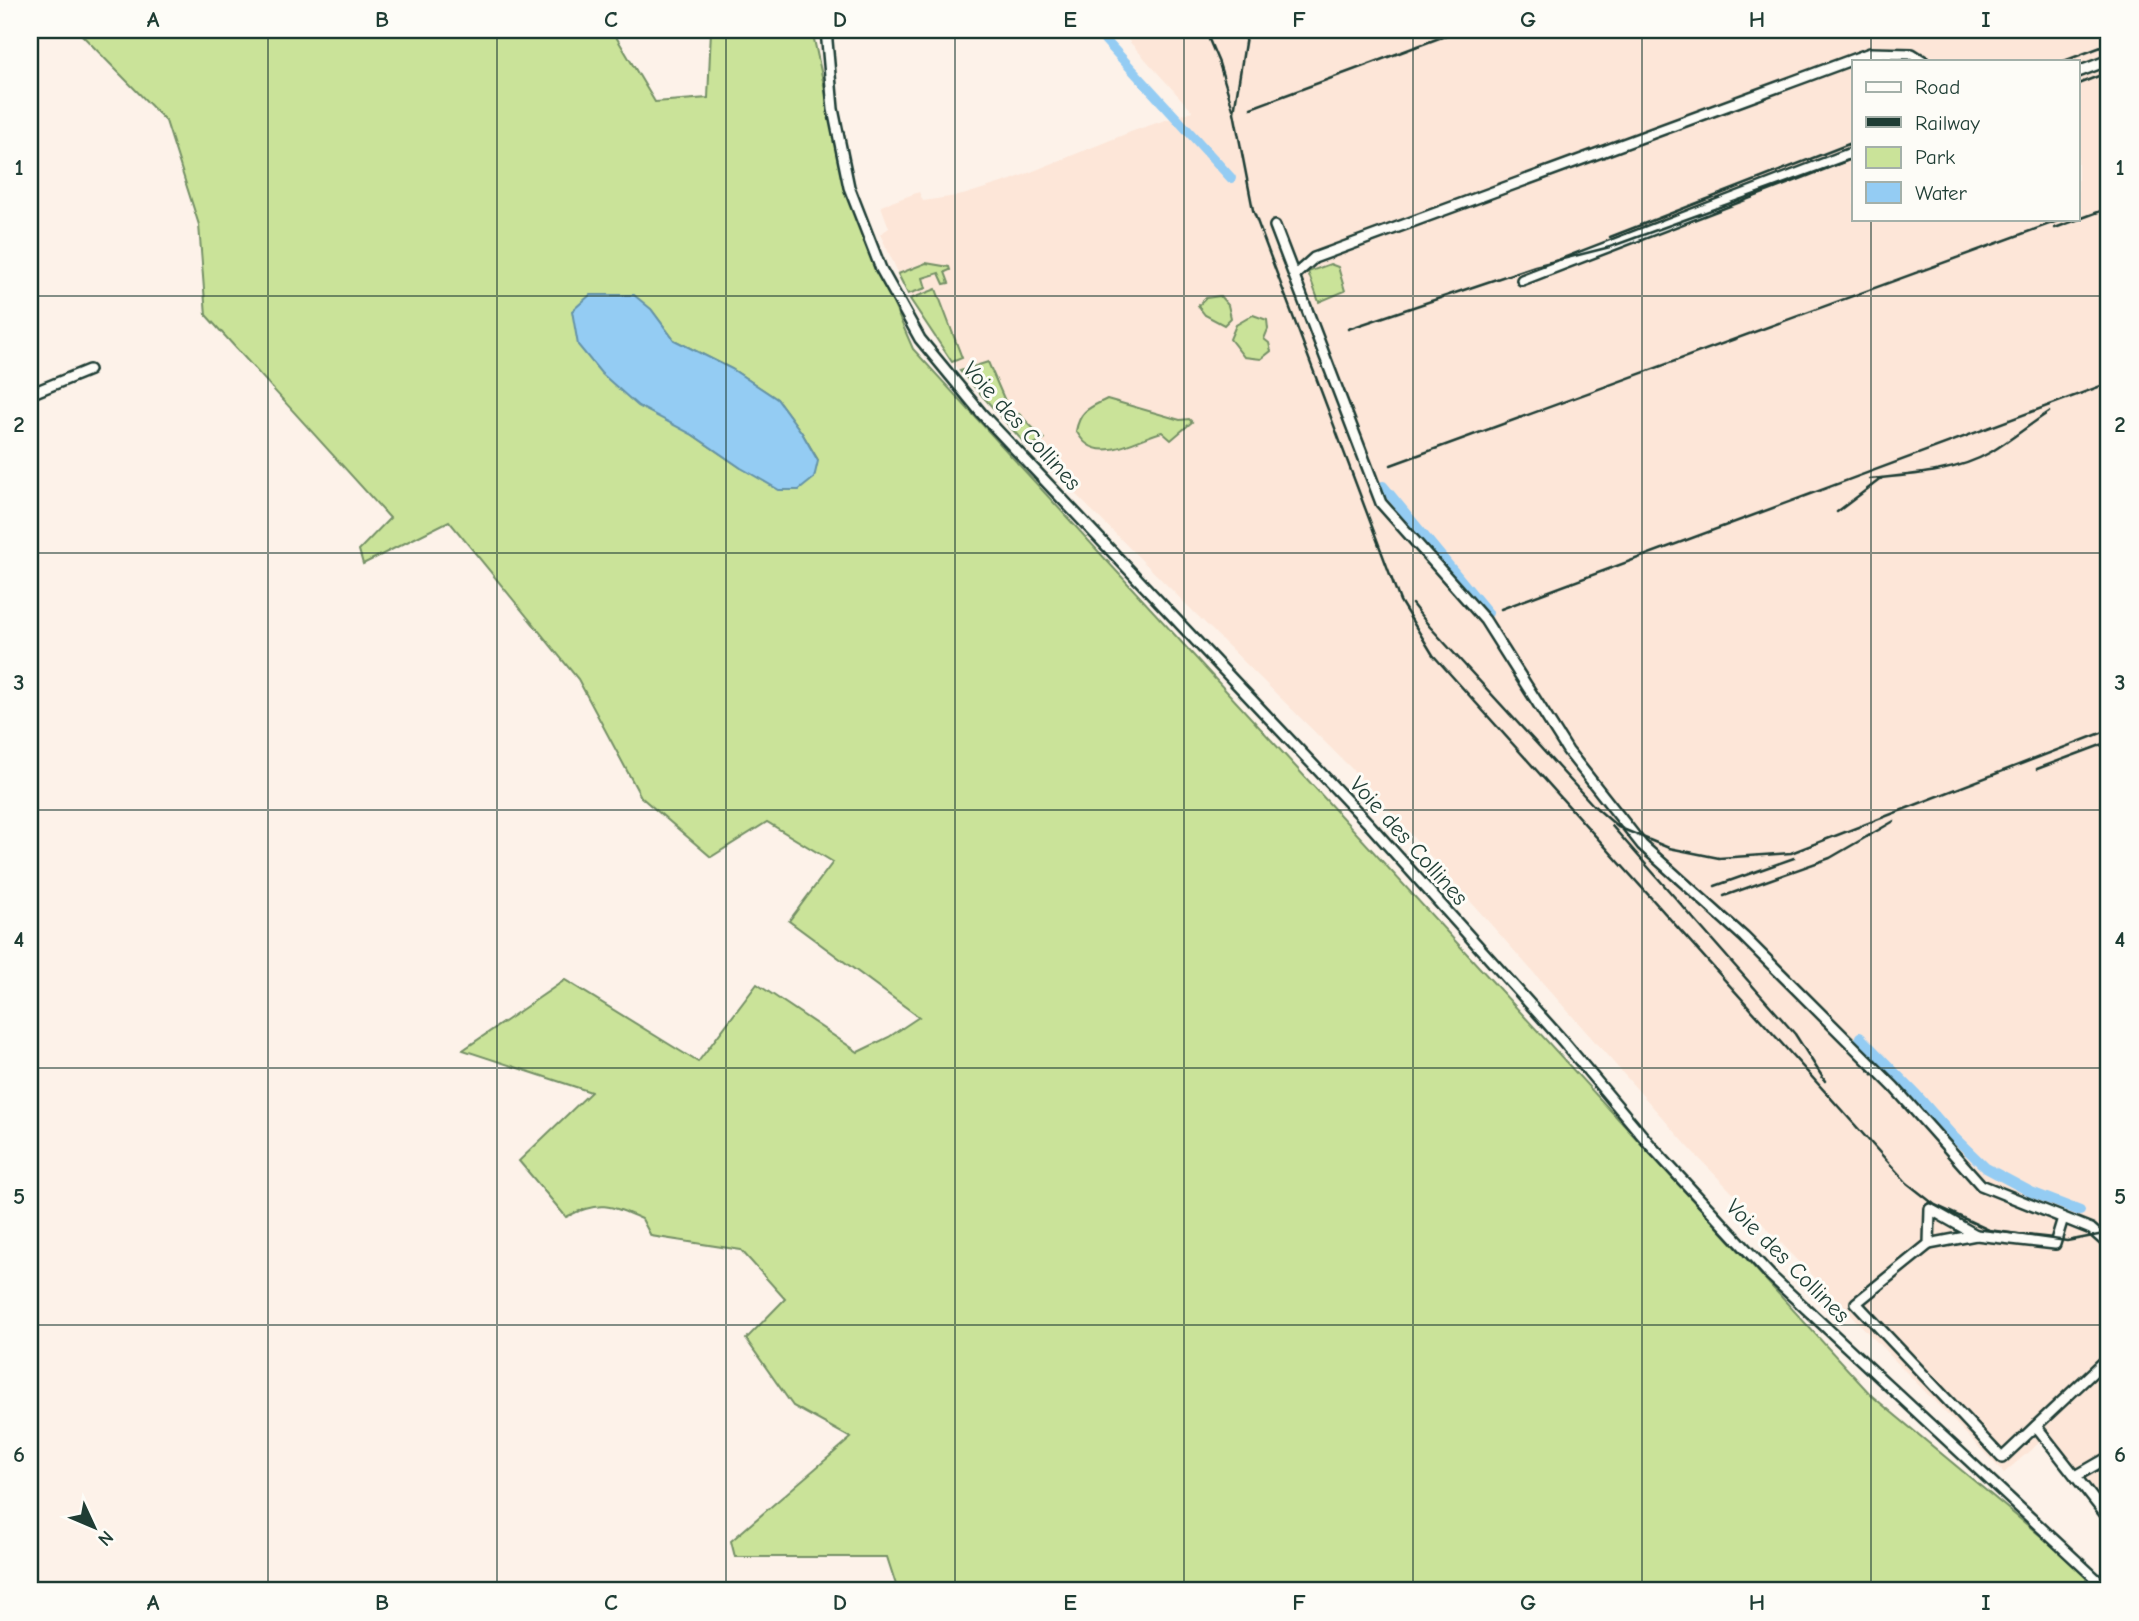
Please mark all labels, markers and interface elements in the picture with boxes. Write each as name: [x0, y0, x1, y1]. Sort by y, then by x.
text: A: [147, 6, 160, 33]
text: B: [375, 6, 389, 33]
text: C: [604, 6, 618, 33]
text: D: [833, 6, 847, 33]
text: E: [1063, 6, 1077, 33]
text: F: [1292, 6, 1306, 33]
text: G: [1520, 6, 1536, 33]
text: H: [1749, 6, 1765, 33]
text: I: [1981, 6, 1991, 33]
legend: [1852, 60, 2080, 220]
text: Road: [1915, 75, 1960, 99]
text: Railway: [1915, 111, 1980, 135]
text: Park: [1915, 145, 1955, 169]
text: 1: [14, 154, 24, 181]
text: 1: [2115, 154, 2125, 181]
text: Water: [1915, 181, 1968, 205]
street label: Voie des Collines: [957, 356, 1087, 496]
text: 2: [13, 411, 25, 438]
text: 2: [2114, 411, 2126, 438]
text: 3: [13, 669, 25, 696]
text: 3: [2114, 669, 2126, 696]
street label: Voie des Collines: [1344, 771, 1474, 911]
text: 4: [14, 926, 25, 953]
text: 4: [2115, 926, 2126, 953]
text: 5: [13, 1183, 25, 1210]
text: 5: [2114, 1183, 2126, 1210]
street label: Voie des Collines: [1721, 1194, 1855, 1328]
text: 6: [13, 1441, 25, 1468]
text: 6: [2114, 1441, 2126, 1468]
north arrow: [60, 1492, 130, 1562]
text: N: [93, 1526, 118, 1550]
text: A: [147, 1589, 160, 1616]
text: B: [375, 1589, 389, 1616]
text: C: [604, 1589, 618, 1616]
text: D: [833, 1589, 847, 1616]
text: E: [1063, 1589, 1077, 1616]
text: F: [1292, 1589, 1306, 1616]
text: G: [1520, 1589, 1536, 1616]
text: H: [1749, 1589, 1765, 1616]
text: I: [1981, 1589, 1991, 1616]

